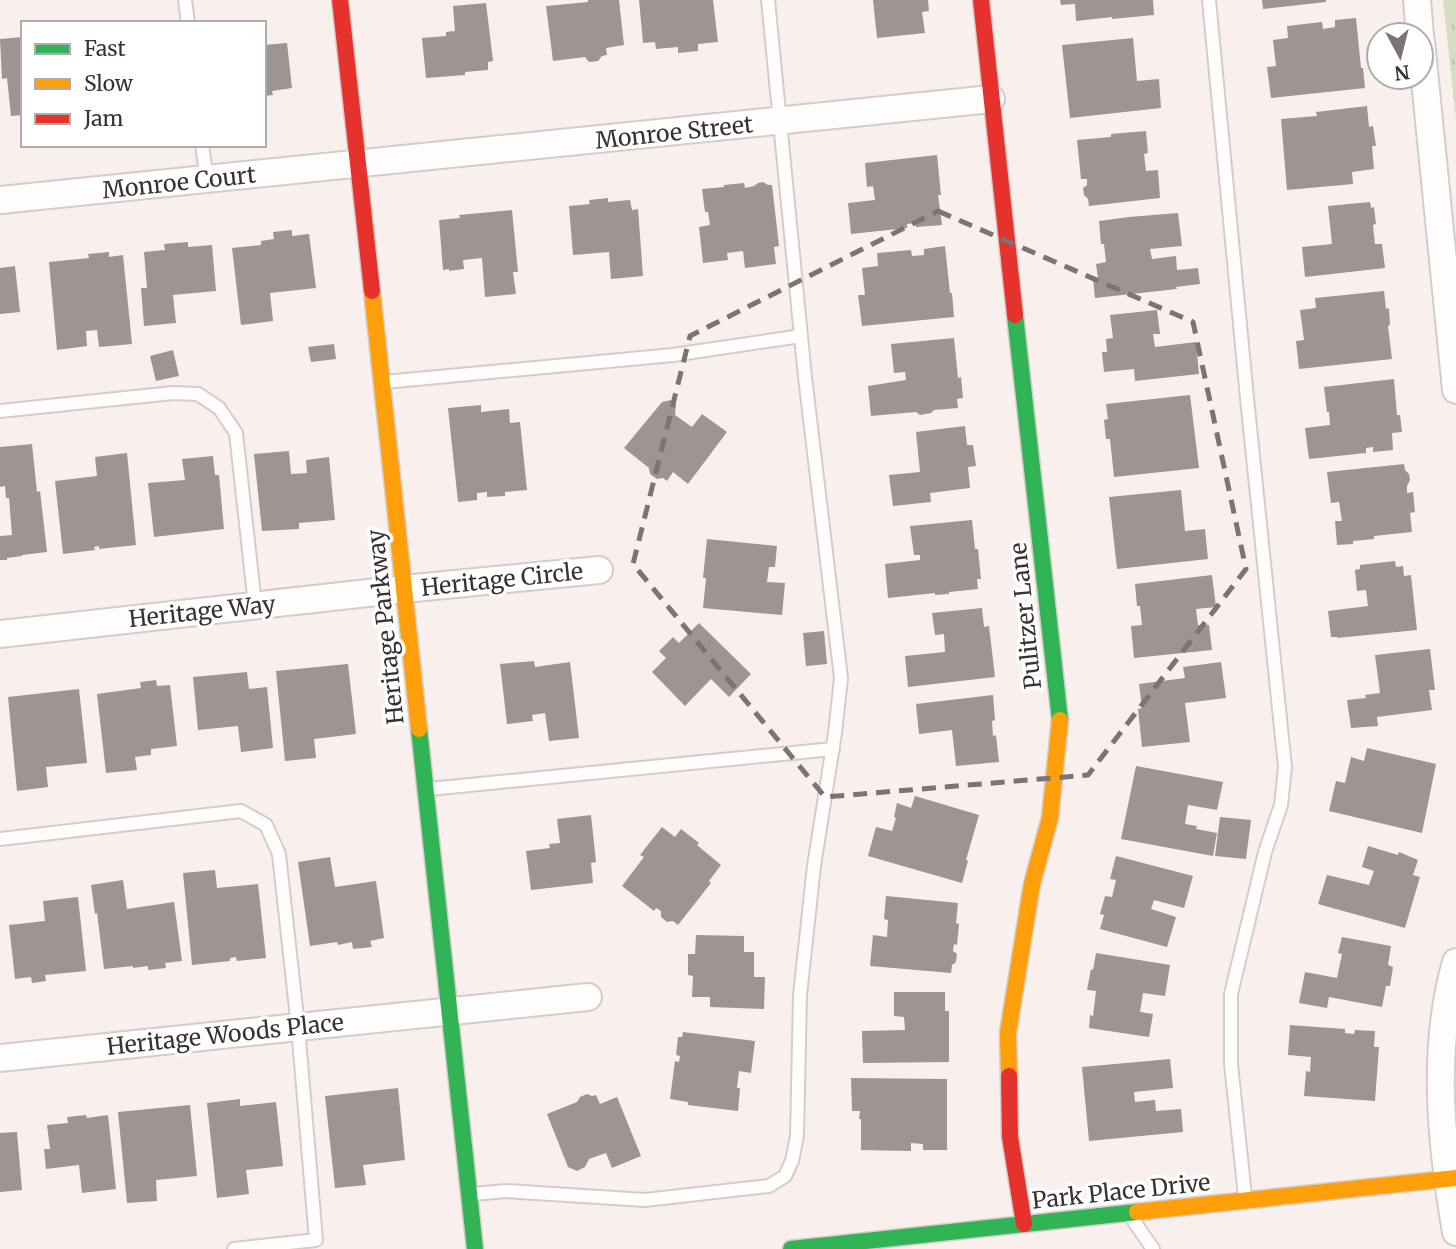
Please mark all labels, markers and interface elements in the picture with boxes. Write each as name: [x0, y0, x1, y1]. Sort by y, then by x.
legend: [21, 21, 266, 147]
north arrow: [1365, 21, 1435, 91]
text: Fast: [84, 35, 126, 62]
text: N: [1393, 60, 1411, 86]
text: Slow: [84, 70, 133, 97]
text: Jam: [83, 105, 123, 132]
street label: Monroe Street: [594, 109, 754, 155]
street label: Monroe Court: [101, 160, 257, 204]
street label: Heritage Parkway: [360, 527, 410, 726]
street label: Pulitzer Lane: [1003, 541, 1047, 691]
street label: Heritage Circle: [420, 556, 584, 602]
street label: Heritage Way: [127, 589, 277, 633]
street label: Heritage Woods Place: [105, 1007, 345, 1061]
street label: Park Place Drive: [1030, 1167, 1212, 1215]

